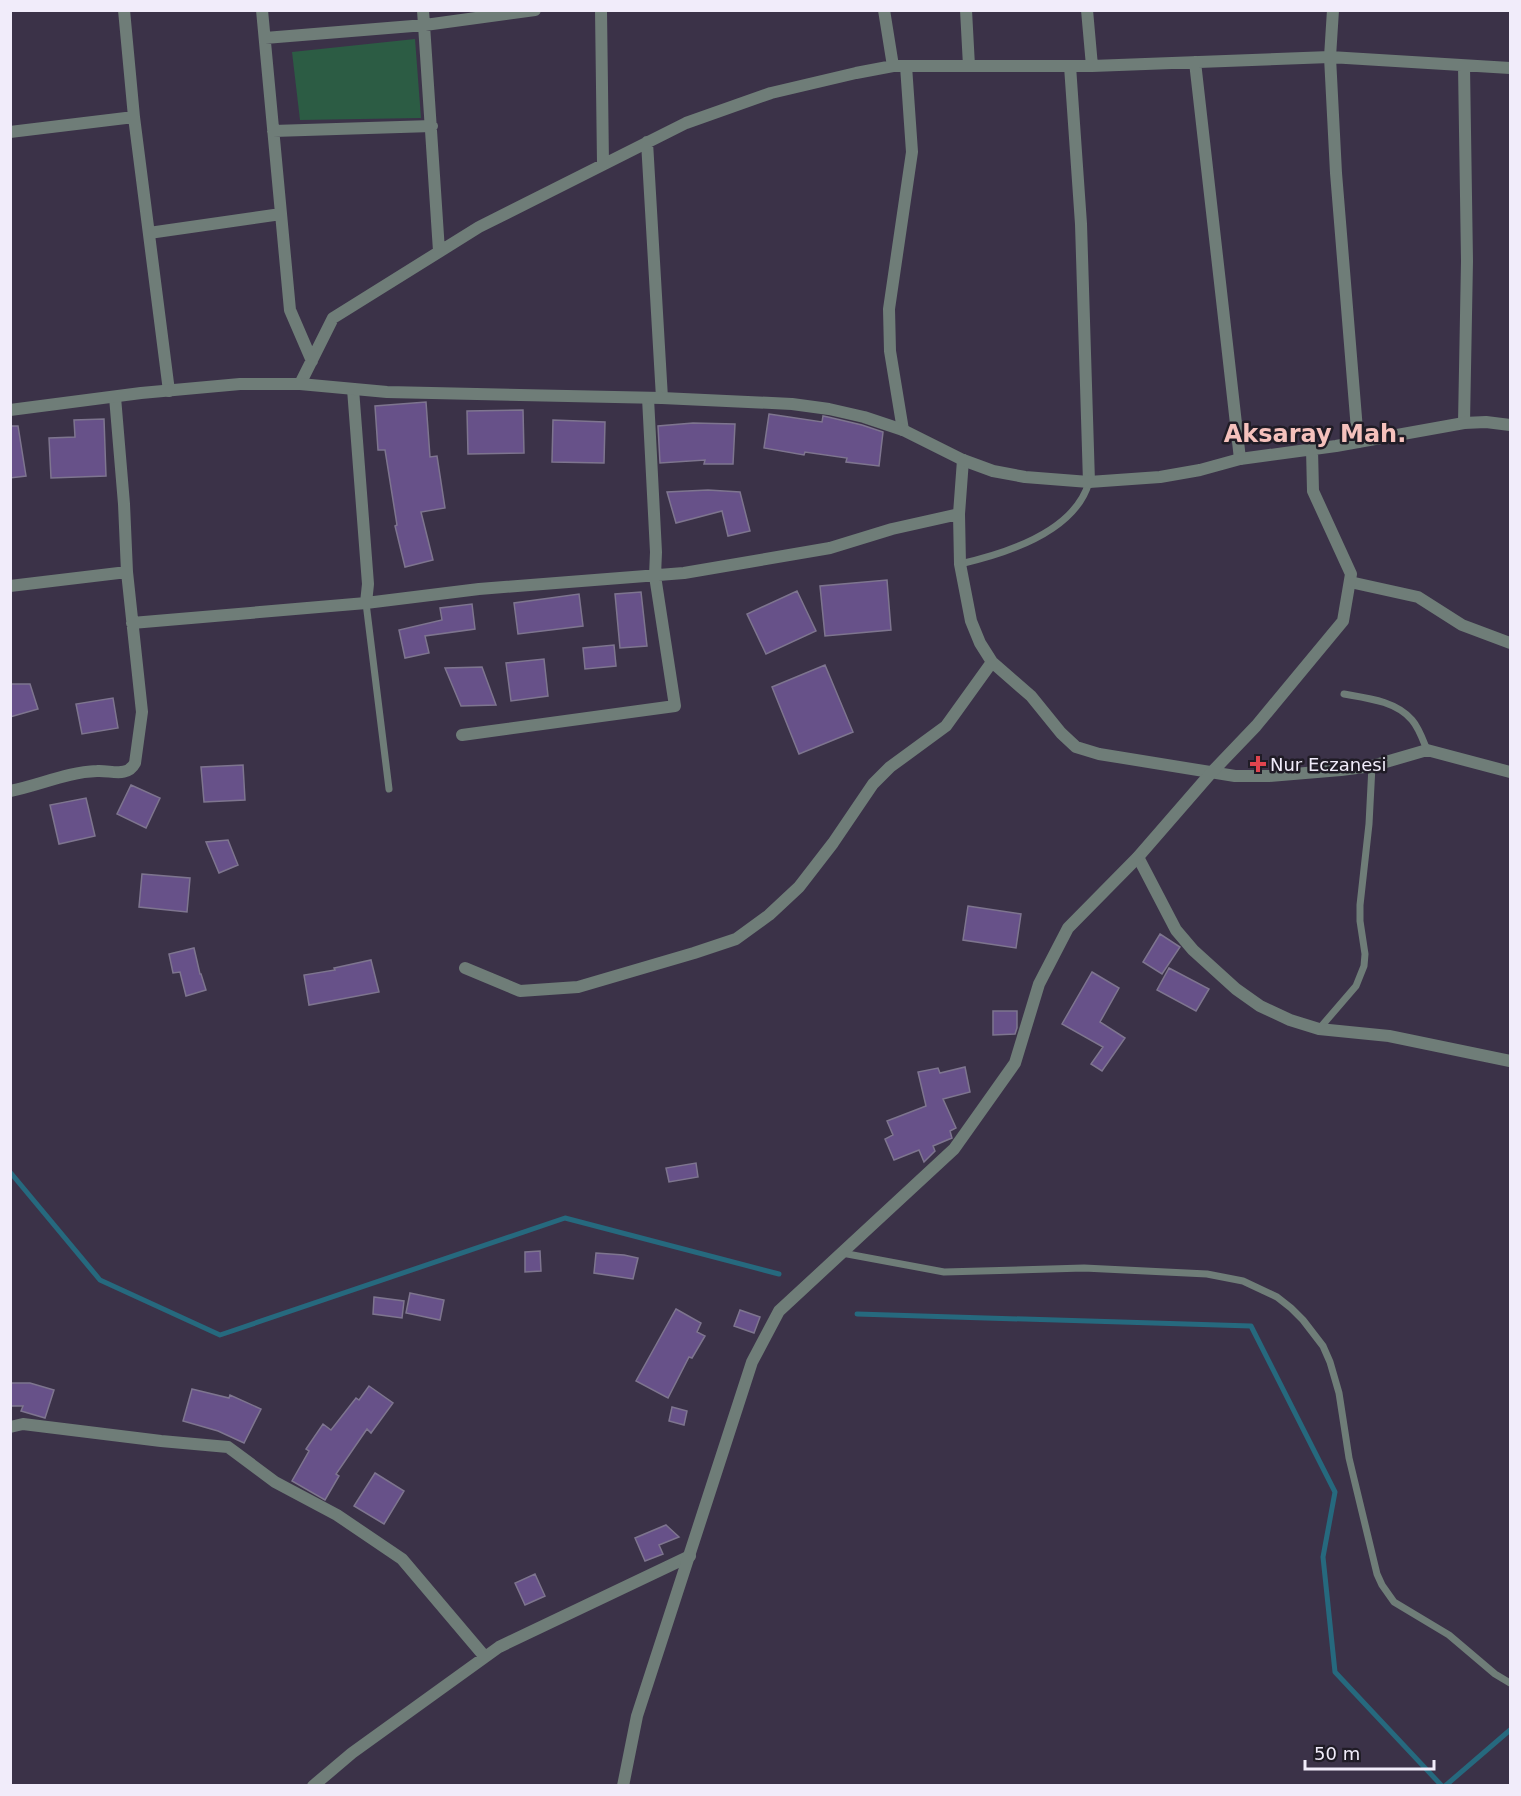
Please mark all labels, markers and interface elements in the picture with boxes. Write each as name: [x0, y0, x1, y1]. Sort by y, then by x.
district label: Aksaray Mah.: [1224, 420, 1406, 448]
place label: Nur Eczanesi: [1270, 754, 1387, 775]
marker: Nur Eczanesi: [1251, 757, 1265, 771]
scale bar: [1305, 1733, 1434, 1771]
text: 50 m: [1314, 1743, 1360, 1764]

